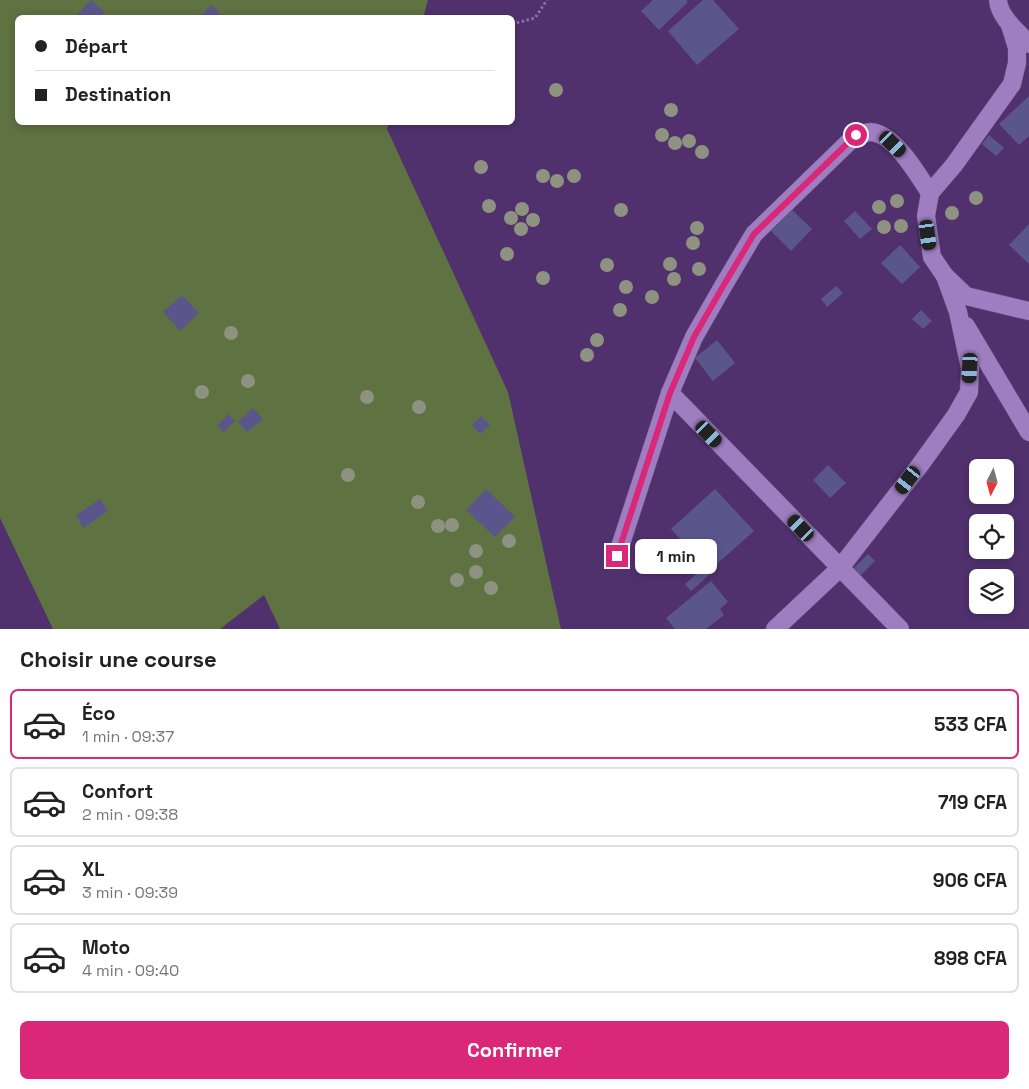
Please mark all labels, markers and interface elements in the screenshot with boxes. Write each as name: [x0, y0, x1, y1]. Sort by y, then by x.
text: Départ: [65, 34, 128, 59]
text: Destination: [65, 82, 171, 107]
route start: [845, 124, 867, 146]
car: [876, 128, 909, 160]
car: [918, 219, 937, 251]
car: [961, 353, 978, 383]
car: [693, 418, 724, 450]
north arrow: [969, 459, 1014, 504]
map controls: [969, 459, 1014, 614]
car: [892, 464, 923, 496]
car: [785, 512, 816, 544]
button: locate: [969, 514, 1014, 559]
callout: 1 min: [634, 538, 717, 574]
route end: [606, 545, 628, 567]
text: 1 min: [656, 546, 696, 567]
button: layers: [969, 569, 1014, 614]
text: Choisir une course: [20, 645, 217, 673]
text: Éco: [82, 701, 115, 726]
icon: car: [22, 702, 67, 747]
text: 533 CFA: [934, 712, 1007, 737]
text: 1 min · 09:37: [82, 726, 174, 747]
text: Confort: [82, 779, 153, 804]
icon: car: [22, 780, 67, 825]
text: 719 CFA: [938, 790, 1007, 815]
text: 2 min · 09:38: [82, 804, 178, 825]
text: XL: [82, 857, 105, 882]
icon: car: [22, 858, 67, 903]
text: 906 CFA: [933, 868, 1007, 893]
text: 3 min · 09:39: [82, 882, 178, 903]
text: Moto: [82, 935, 130, 960]
icon: car: [22, 936, 67, 981]
text: 898 CFA: [934, 946, 1007, 971]
text: 4 min · 09:40: [82, 960, 179, 981]
button: Confirmer: [20, 1021, 1009, 1079]

